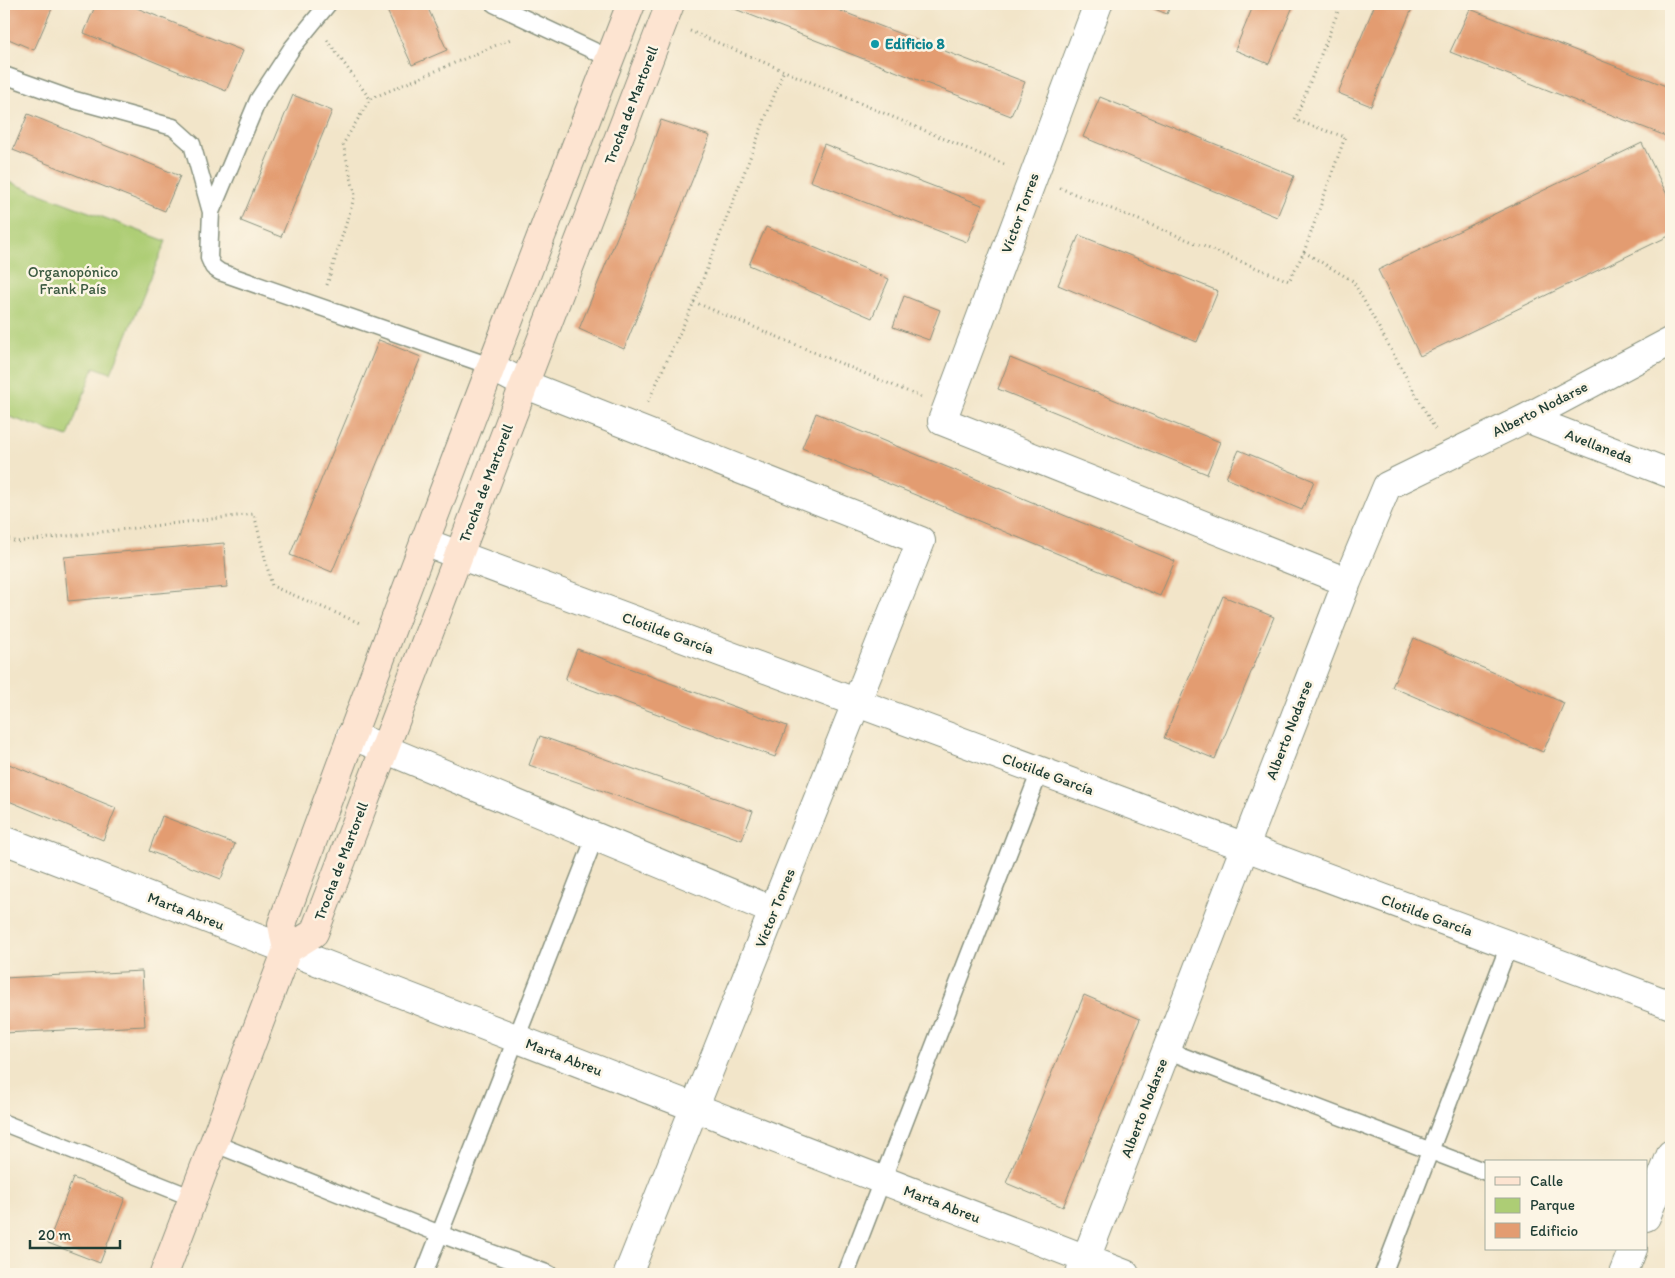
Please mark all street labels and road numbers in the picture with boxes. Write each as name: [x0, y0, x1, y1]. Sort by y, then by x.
street label: Trocha de Martorell: [600, 42, 662, 167]
street label: Víctor Torres: [997, 170, 1043, 256]
street label: Alberto Nodarse: [1489, 377, 1591, 441]
street label: Trocha de Martorell: [455, 420, 517, 545]
street label: Avellaneda: [1563, 425, 1635, 467]
street label: Clotilde García: [620, 608, 717, 658]
street label: Alberto Nodarse: [1262, 678, 1316, 782]
street label: Clotilde García: [1000, 749, 1097, 799]
street label: Trocha de Martorell: [310, 798, 372, 923]
street label: Víctor Torres: [751, 865, 799, 950]
street label: Marta Abreu: [145, 888, 227, 934]
street label: Clotilde García: [1379, 890, 1476, 940]
street label: Marta Abreu: [523, 1034, 605, 1080]
street label: Alberto Nodarse: [1117, 1056, 1171, 1160]
street label: Marta Abreu: [901, 1181, 983, 1227]

